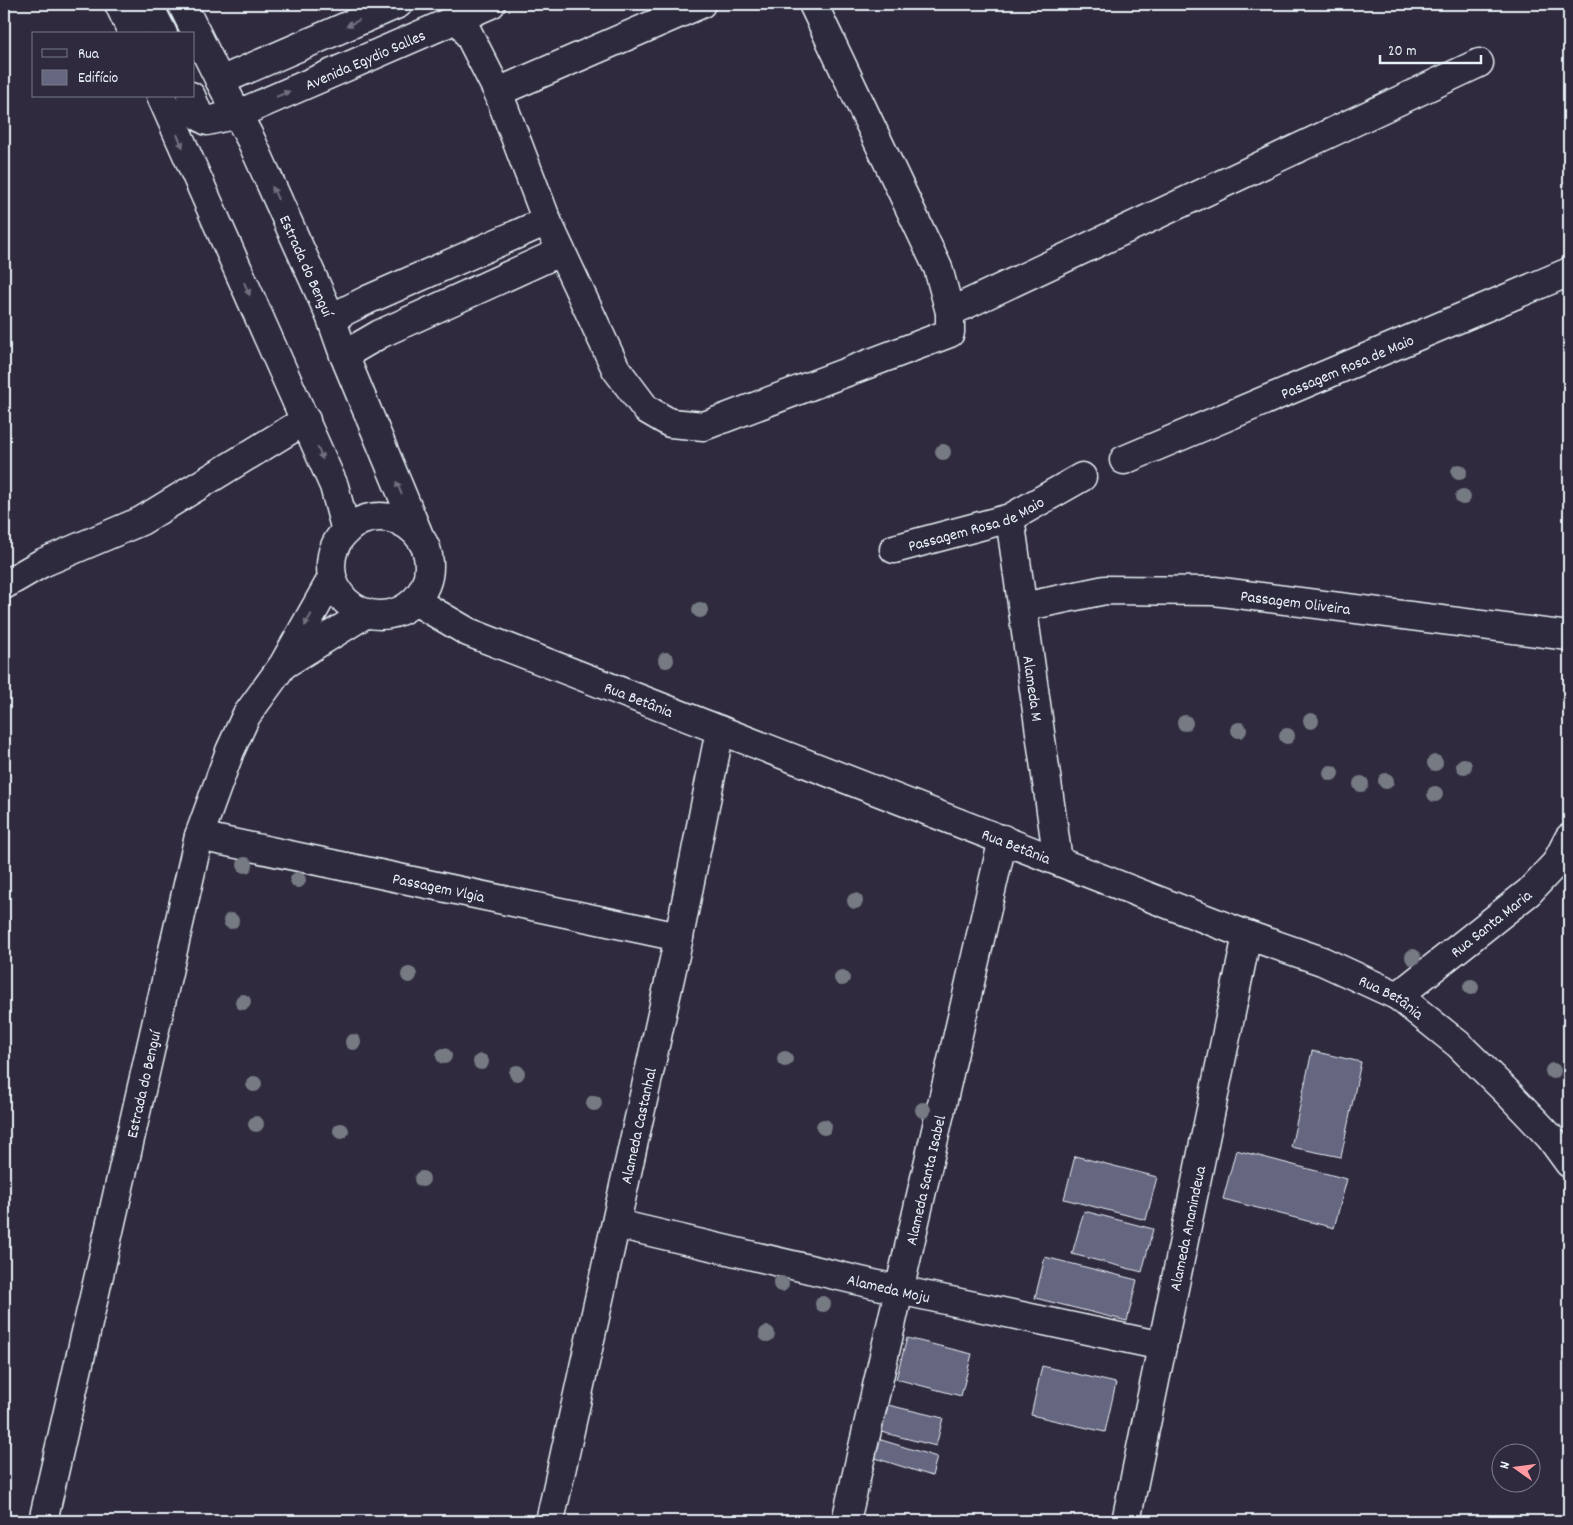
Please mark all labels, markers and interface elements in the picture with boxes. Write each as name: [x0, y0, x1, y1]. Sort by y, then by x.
one-way arrow: [346, 20, 360, 28]
street label: Avenida Egydio Salles: [302, 25, 430, 98]
legend: [32, 32, 195, 98]
scale bar: [1380, 32, 1482, 64]
text: 20 m: [1388, 41, 1416, 63]
text: Rua: [78, 44, 100, 66]
text: Edifício: [78, 68, 118, 90]
one-way arrow: [276, 90, 290, 98]
one-way arrow: [177, 134, 185, 148]
one-way arrow: [271, 186, 279, 200]
street label: Estrada do Benguí: [272, 212, 338, 322]
one-way arrow: [243, 282, 251, 296]
street label: Passagem Rosa de Maio: [1278, 330, 1418, 406]
one-way arrow: [317, 446, 325, 461]
one-way arrow: [395, 480, 403, 495]
street label: Passagem Rosa de Maio: [906, 492, 1049, 559]
street label: Passagem Oliveira: [1239, 585, 1352, 622]
one-way arrow: [304, 614, 313, 627]
street label: Alameda M: [1015, 654, 1047, 723]
street label: Rua Betânia: [600, 677, 677, 725]
street label: Rua Betânia: [978, 824, 1054, 872]
street label: Passagem Vlgia: [390, 868, 487, 910]
street label: Rua Santa Maria: [1446, 885, 1538, 964]
street label: Rua Betânia: [1354, 970, 1428, 1026]
street label: Estrada do Benguí: [122, 1028, 168, 1141]
street label: Alameda Castanhal: [616, 1066, 664, 1186]
street label: Alameda Santa Isabel: [901, 1113, 953, 1248]
street label: Alameda Ananindeua: [1165, 1164, 1213, 1293]
street label: Alameda Moju: [844, 1269, 932, 1310]
north arrow: [1490, 1442, 1540, 1492]
text: N: [1495, 1459, 1516, 1471]

